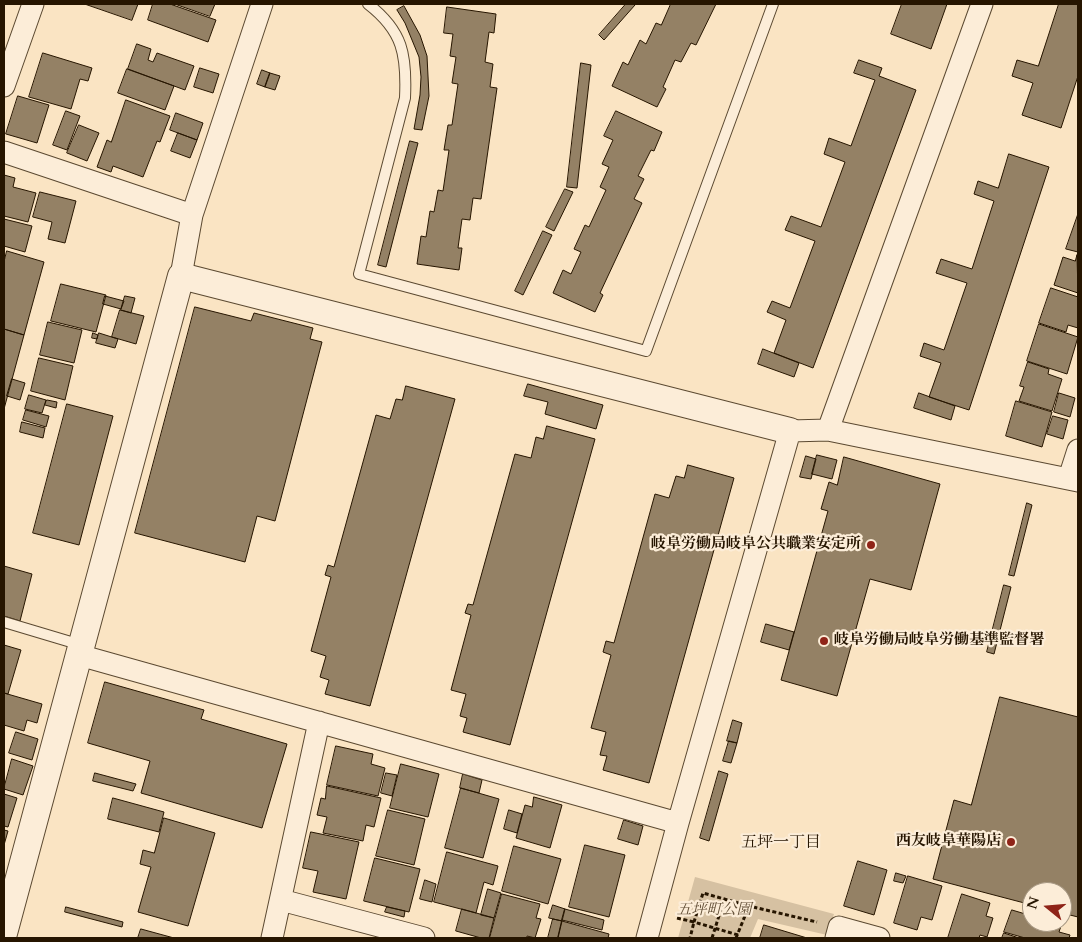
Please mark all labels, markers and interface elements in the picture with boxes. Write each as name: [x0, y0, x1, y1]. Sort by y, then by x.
place label: 岐阜労働局岐阜公共職業安定所: [651, 536, 861, 554]
marker: 岐阜労働局岐阜公共職業安定所: [865, 539, 877, 551]
place label: 岐阜労働局岐阜労働基準監督署: [834, 632, 1044, 650]
marker: 岐阜労働局岐阜労働基準監督署: [818, 635, 830, 647]
district label: 五坪一丁目: [741, 833, 821, 853]
place label: 西友岐阜華陽店: [896, 833, 1001, 851]
marker: 西友岐阜華陽店: [1005, 836, 1017, 848]
north arrow: [1022, 882, 1072, 932]
text: N: [1022, 894, 1044, 911]
park label: 五坪町公園: [677, 902, 751, 920]

